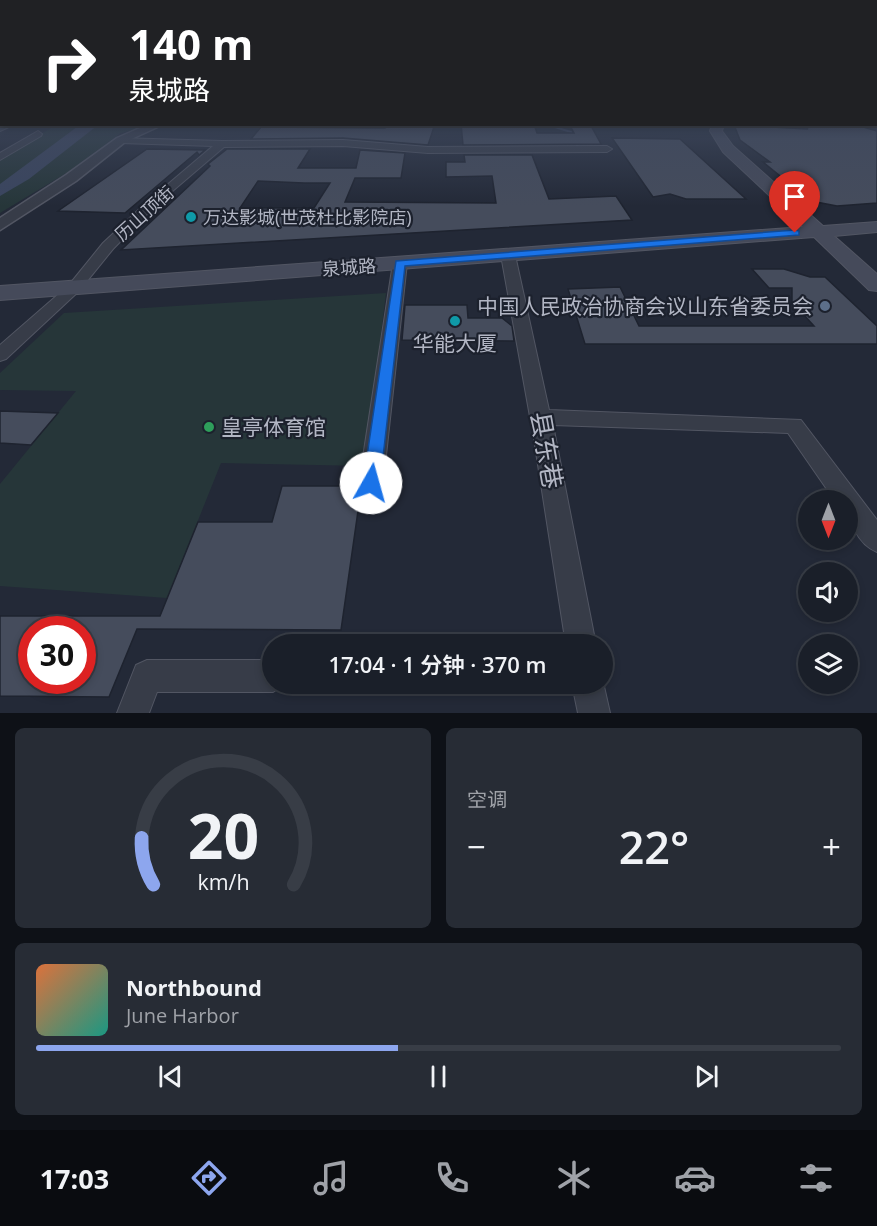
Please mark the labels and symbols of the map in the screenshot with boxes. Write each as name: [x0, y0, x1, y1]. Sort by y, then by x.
pin: [769, 171, 820, 233]
street label: 历山顶街: [109, 180, 179, 246]
place label: 万达影城(世茂杜比影院店): [203, 205, 412, 229]
marker: 万达影城(世茂杜比影院店): [184, 210, 198, 224]
street label: 泉城路: [321, 253, 377, 281]
place label: 中国人民政治协商会议山东省委员会: [477, 292, 813, 320]
marker: 中国人民政治协商会议山东省委员会: [818, 299, 832, 313]
marker: 华能大厦: [448, 314, 462, 328]
place label: 华能大厦: [413, 329, 497, 357]
street label: 县东巷: [522, 408, 572, 492]
place label: 皇亭体育馆: [221, 413, 326, 441]
marker: 皇亭体育馆: [202, 420, 216, 434]
position arrow: [339, 451, 403, 515]
north arrow: [798, 490, 858, 550]
speed limit sign: 30: [18, 616, 96, 694]

